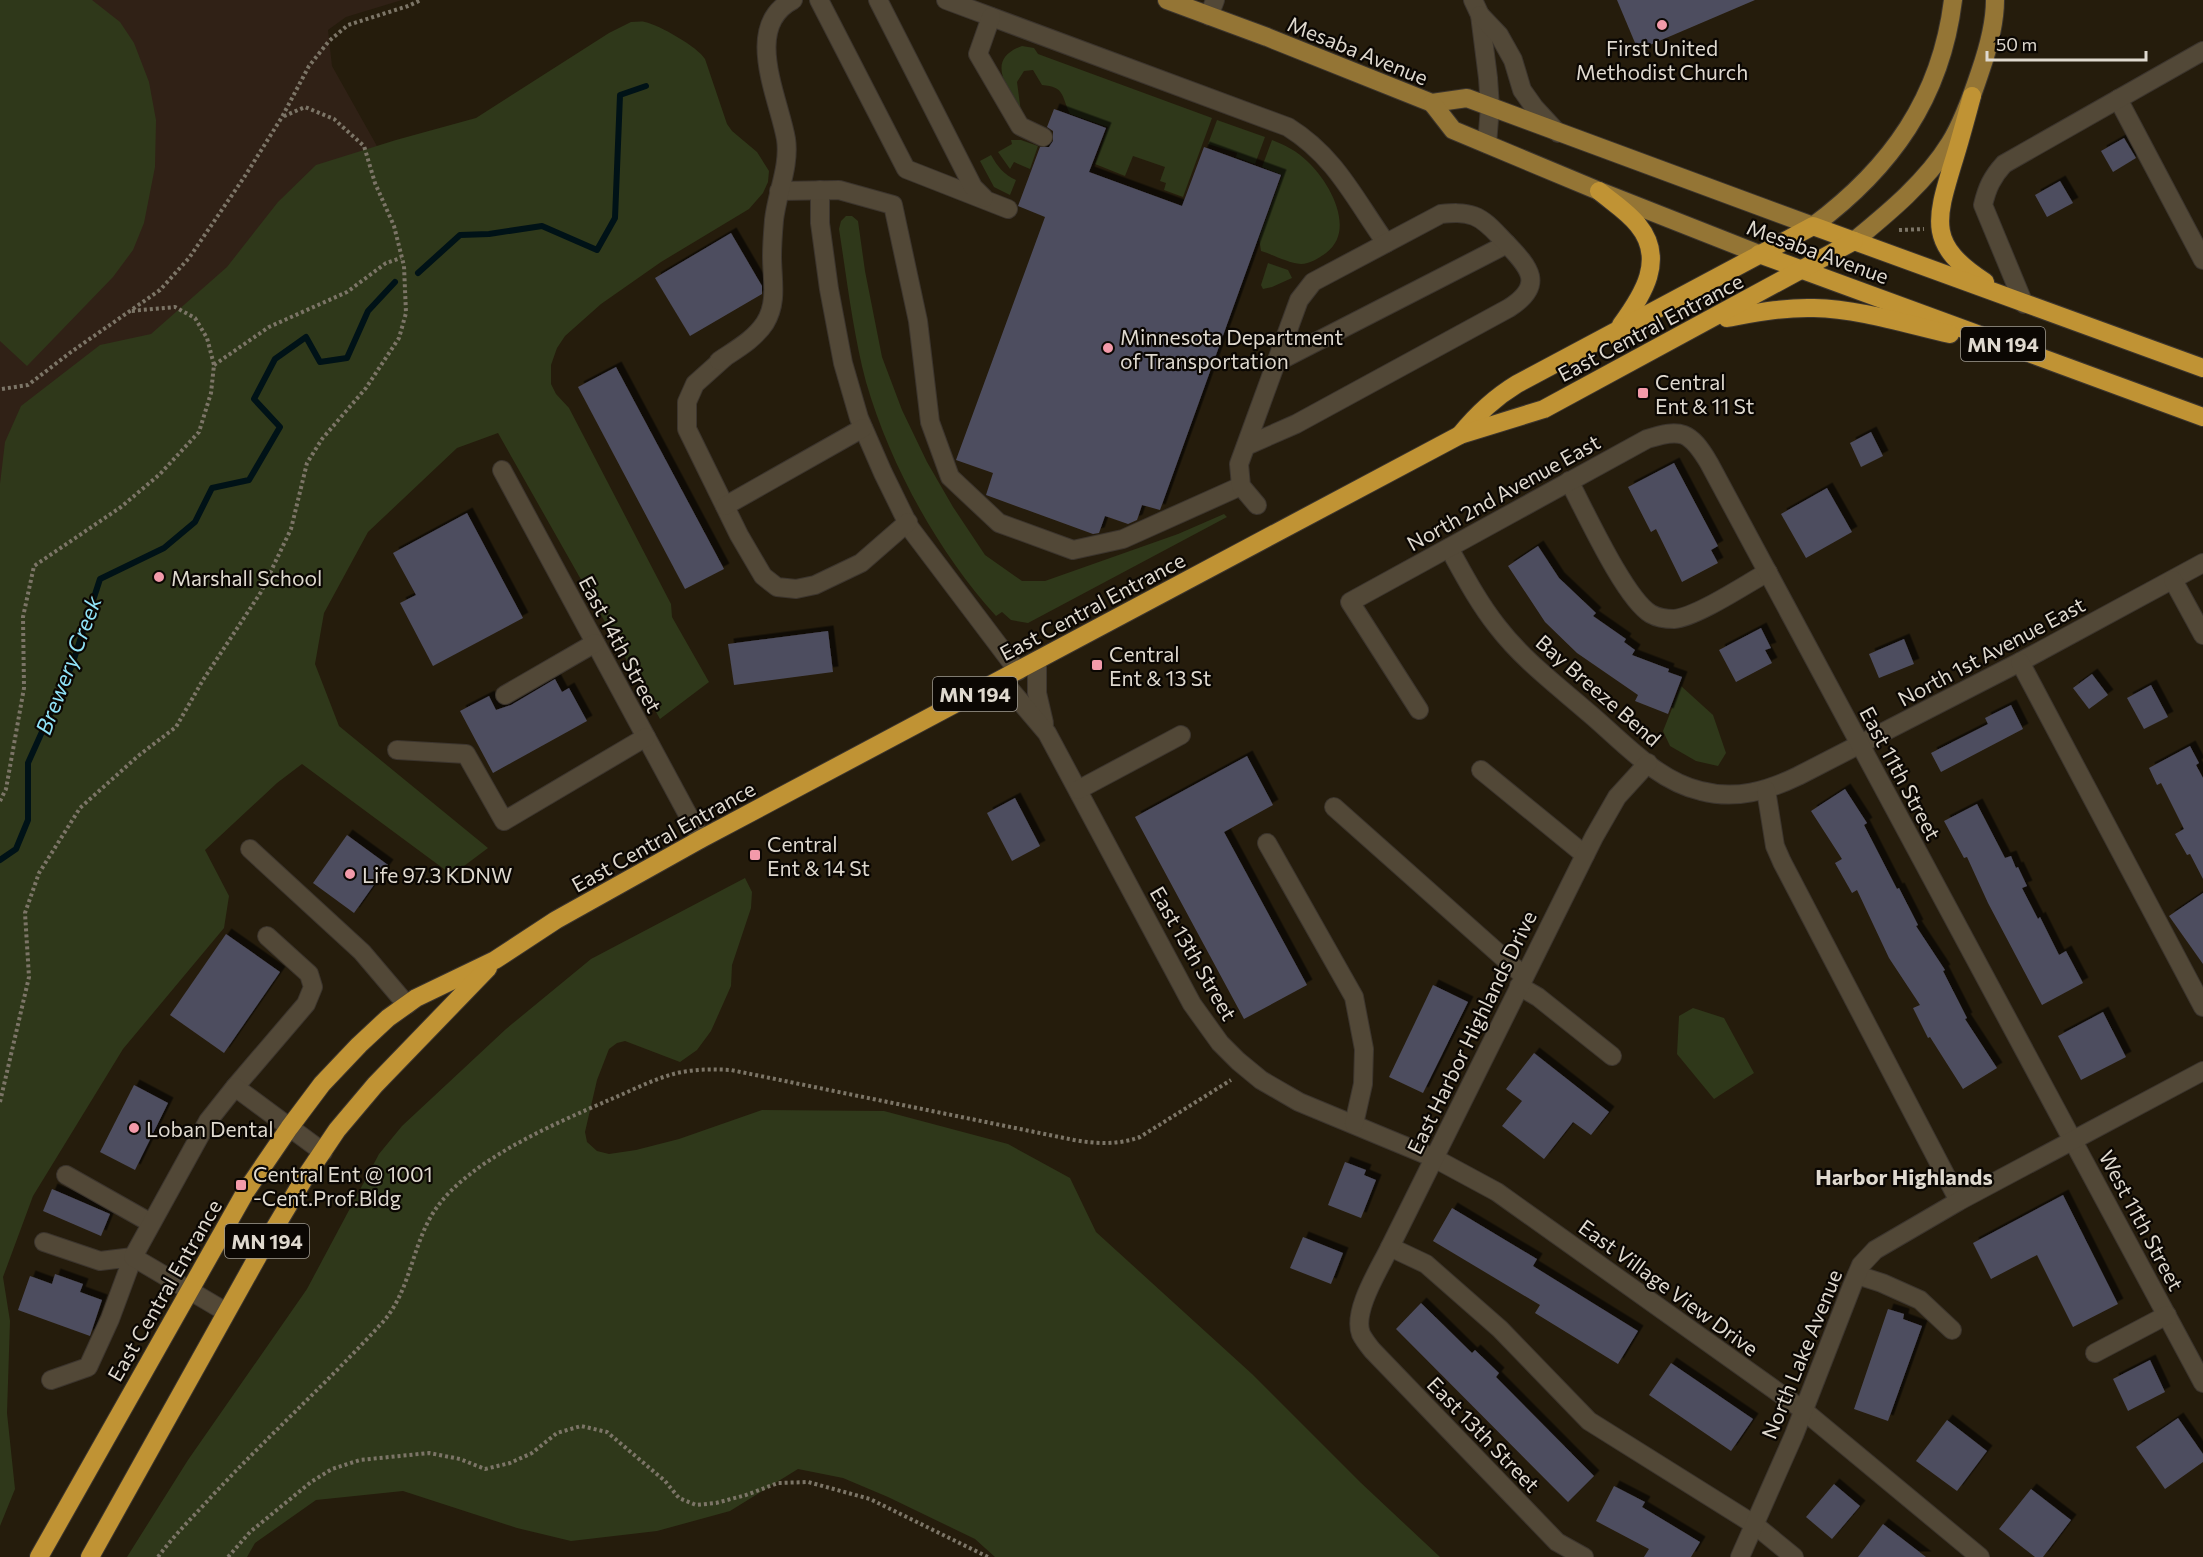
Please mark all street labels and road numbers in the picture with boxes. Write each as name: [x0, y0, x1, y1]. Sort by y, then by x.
street label: Mesaba Avenue: [1284, 10, 1432, 90]
street label: Mesaba Avenue: [1744, 214, 1892, 288]
street label: East Central Entrance: [1553, 268, 1747, 386]
road number: MN 194: [1961, 327, 2045, 361]
street label: North 2nd Avenue East: [1402, 429, 1604, 555]
street label: East Central Entrance: [995, 547, 1189, 665]
street label: East 14th Street: [574, 571, 668, 717]
street label: North 1st Avenue East: [1893, 591, 2089, 711]
street label: Bay Breeze Bend: [1531, 629, 1667, 751]
road number: MN 194: [933, 677, 1017, 711]
street label: East 11th Street: [1855, 702, 1947, 844]
street label: East Central Entrance: [567, 775, 759, 897]
street label: East 13th Street: [1146, 882, 1242, 1024]
street label: East Harbor Highlands Drive: [1401, 906, 1541, 1158]
street label: West 11th Street: [2095, 1146, 2189, 1294]
street label: East Central Entrance: [102, 1195, 226, 1385]
street label: East Village View Drive: [1574, 1214, 1764, 1360]
road number: MN 194: [225, 1224, 309, 1258]
street label: North Lake Avenue: [1756, 1266, 1846, 1442]
street label: East 13th Street: [1423, 1371, 1545, 1497]

